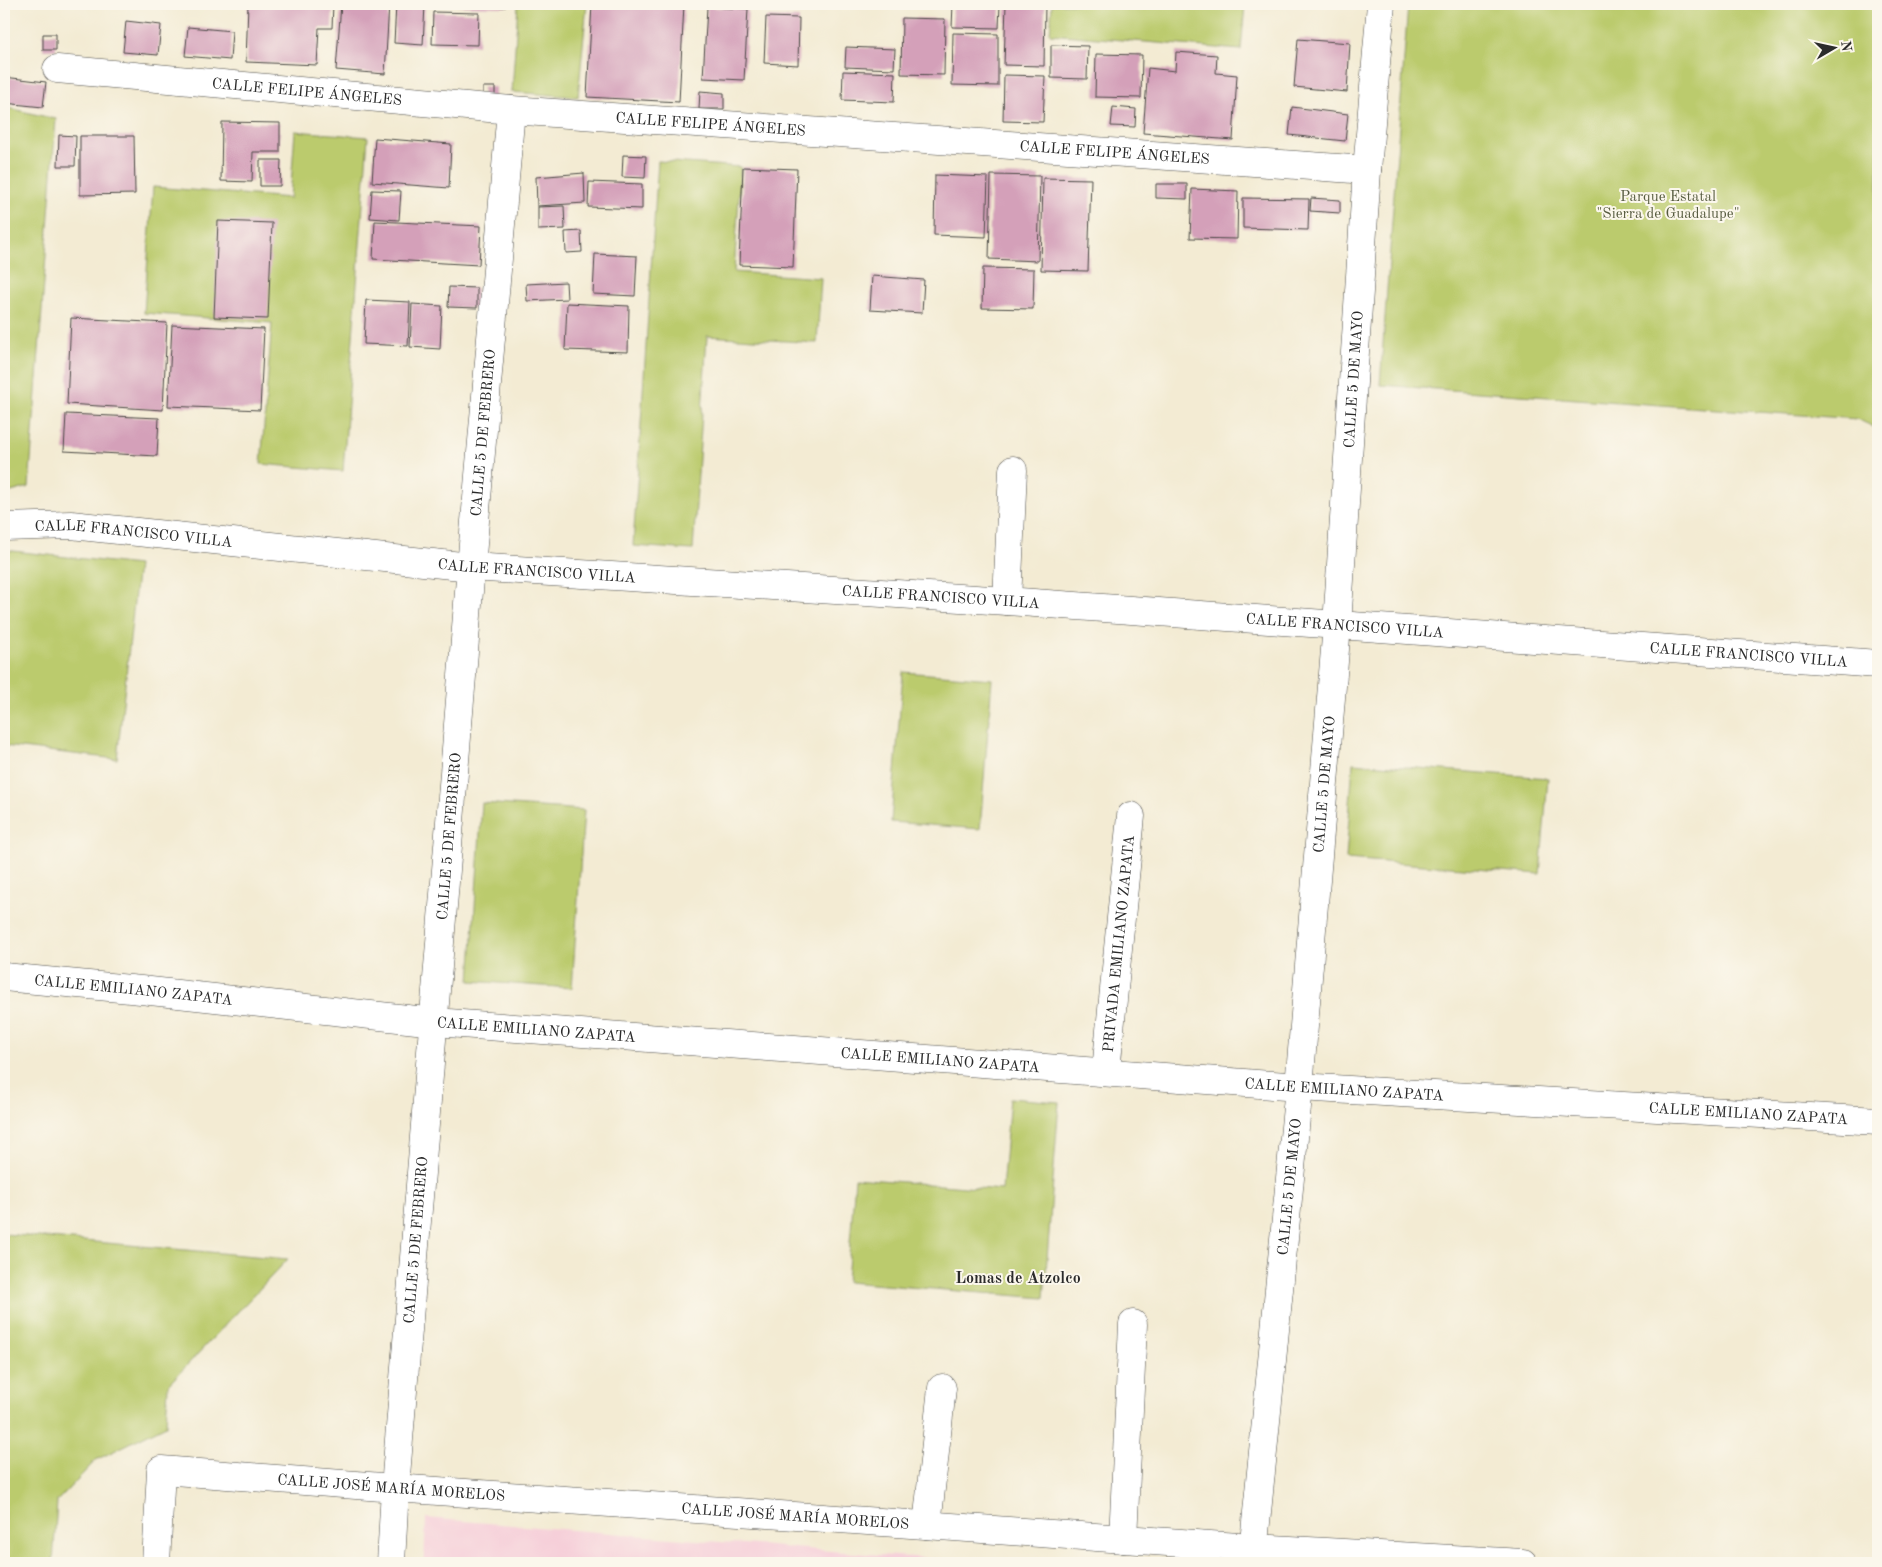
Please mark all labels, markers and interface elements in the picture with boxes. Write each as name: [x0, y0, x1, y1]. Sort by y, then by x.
north arrow: [1810, 22, 1860, 72]
text: N: [1838, 40, 1854, 53]
street label: CALLE FELIPE ÁNGELES: [211, 77, 402, 109]
street label: CALLE FELIPE ÁNGELES: [615, 111, 806, 140]
street label: CALLE FELIPE ÁNGELES: [1019, 140, 1210, 168]
park label: Parque Estatal "Sierra de Guadalupe": [1596, 190, 1740, 222]
street label: CALLE 5 DE MAYO: [1343, 310, 1367, 449]
street label: CALLE 5 DE FEBRERO: [469, 349, 499, 517]
street label: CALLE FRANCISCO VILLA: [35, 519, 234, 551]
street label: CALLE FRANCISCO VILLA: [437, 558, 637, 586]
street label: CALLE FRANCISCO VILLA: [841, 585, 1041, 612]
street label: CALLE FRANCISCO VILLA: [1245, 612, 1445, 642]
street label: CALLE FRANCISCO VILLA: [1649, 642, 1849, 671]
street label: CALLE 5 DE MAYO: [1312, 715, 1339, 854]
street label: CALLE 5 DE FEBRERO: [436, 752, 465, 921]
street label: PRIVADA EMILIANO ZAPATA: [1102, 834, 1138, 1053]
street label: CALLE EMILIANO ZAPATA: [33, 974, 234, 1009]
street label: CALLE EMILIANO ZAPATA: [436, 1016, 637, 1046]
street label: CALLE EMILIANO ZAPATA: [840, 1047, 1041, 1077]
street label: CALLE EMILIANO ZAPATA: [1244, 1077, 1445, 1105]
street label: CALLE EMILIANO ZAPATA: [1648, 1102, 1849, 1128]
street label: CALLE 5 DE MAYO: [1276, 1118, 1305, 1256]
street label: CALLE 5 DE FEBRERO: [403, 1156, 431, 1324]
district label: Lomas de Atzolco: [955, 1271, 1081, 1287]
street label: CALLE JOSÉ MARÍA MORELOS: [277, 1473, 506, 1505]
street label: CALLE JOSÉ MARÍA MORELOS: [681, 1502, 910, 1533]

